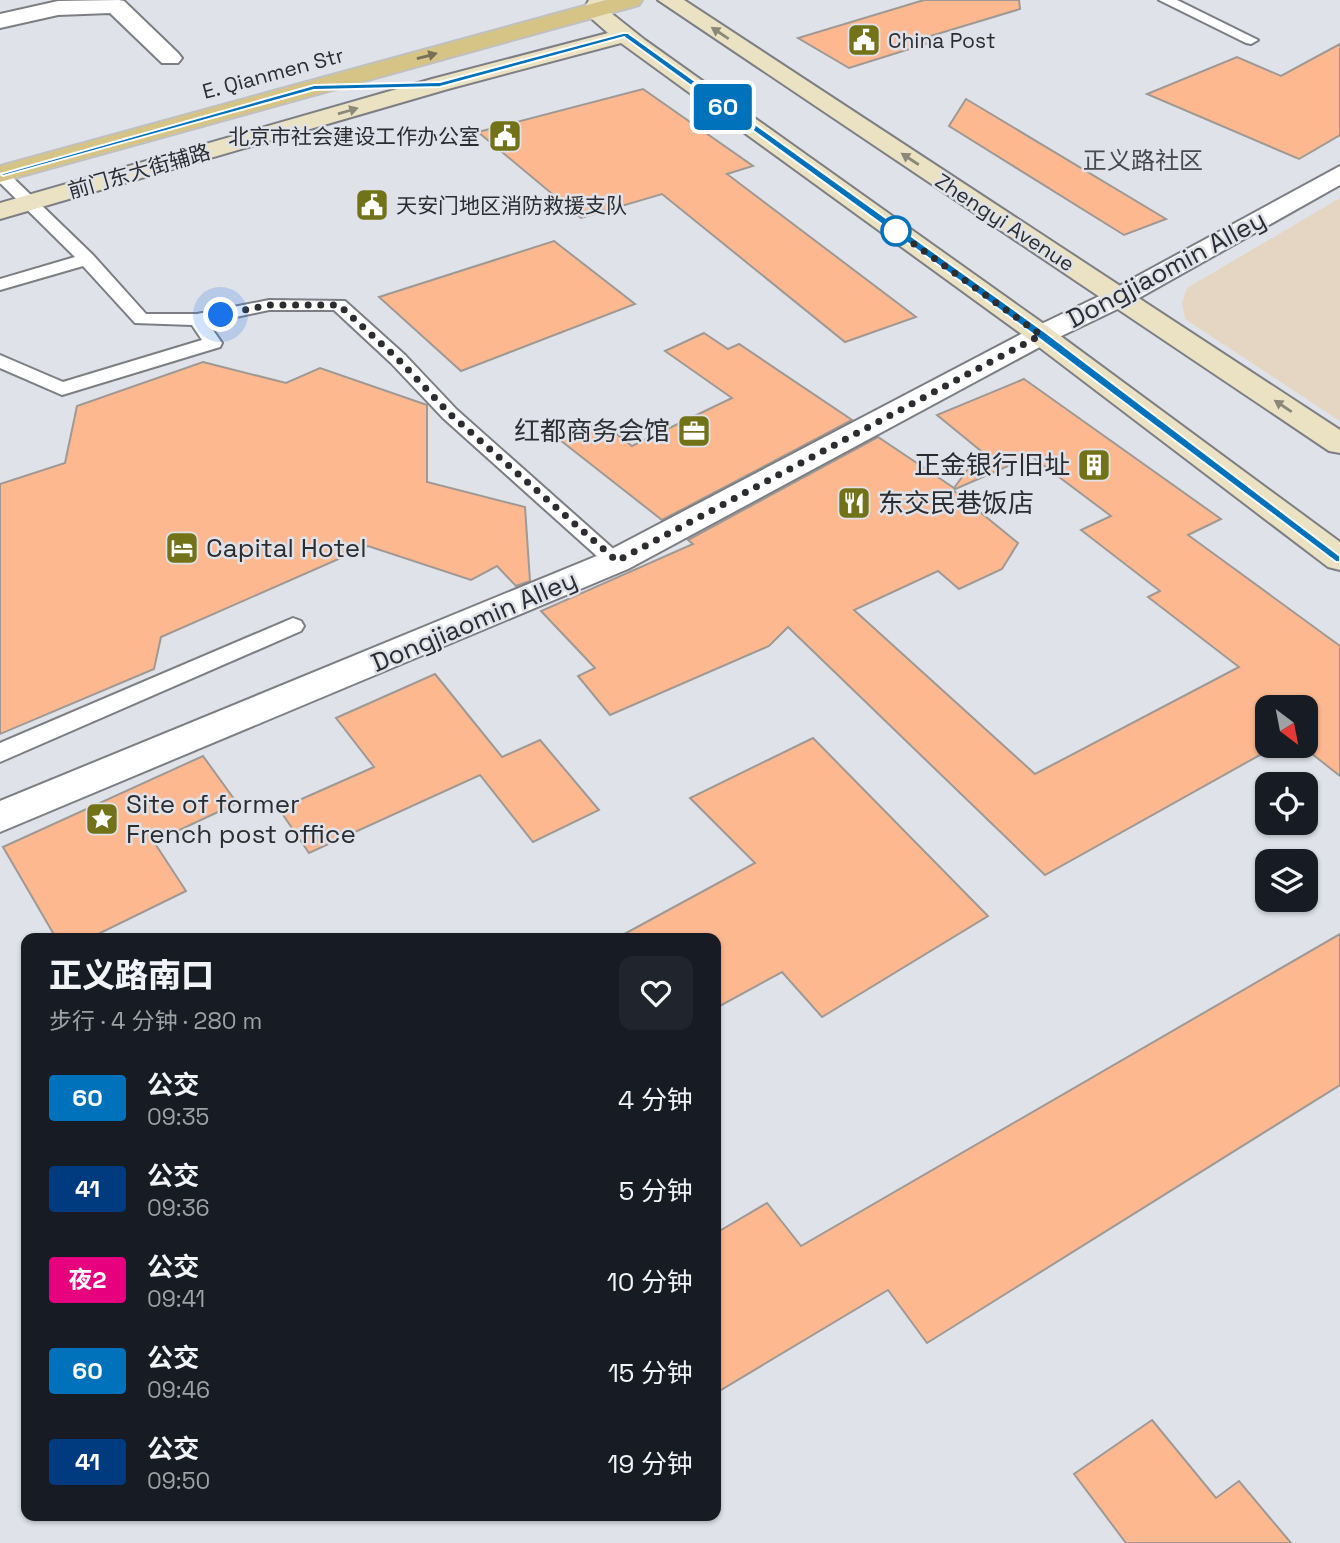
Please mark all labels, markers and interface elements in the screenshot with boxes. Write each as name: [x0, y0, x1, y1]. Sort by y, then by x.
public building icon: China Post: [845, 21, 883, 59]
one-way arrow: [710, 27, 730, 40]
place label: China Post: [888, 27, 996, 54]
street label: E. Qianmen Str: [199, 41, 347, 105]
one-way arrow: [417, 51, 438, 61]
line badge: 60: [692, 84, 754, 130]
text: 60: [708, 91, 738, 122]
one-way arrow: [338, 105, 359, 115]
public building icon: 北京市社会建设工作办公室: [486, 117, 524, 155]
place label: 北京市社会建设工作办公室: [228, 123, 480, 150]
street label: 前门东大街辅路: [65, 138, 213, 204]
district label: 正义路社区: [1083, 145, 1203, 176]
one-way arrow: [900, 153, 919, 166]
street label: Zhengyi Avenue: [930, 167, 1080, 277]
public building icon: 天安门地区消防救援支队: [353, 186, 391, 224]
place label: 天安门地区消防救援支队: [396, 192, 627, 219]
street label: Dongjiaomin Alley: [1061, 202, 1271, 336]
unlabelled marker: [881, 216, 911, 246]
your location: [203, 297, 238, 332]
one-way arrow: [1274, 399, 1292, 413]
office icon: 红都商务会馆: [675, 412, 713, 450]
place label: 红都商务会馆: [514, 414, 670, 448]
building icon: 正金银行旧址: [1075, 446, 1113, 484]
place label: 正金银行旧址: [914, 448, 1070, 482]
restaurant icon: 东交民巷饭店: [835, 484, 873, 522]
place label: 东交民巷饭店: [878, 486, 1034, 520]
hotel icon: Capital Hotel: [163, 529, 201, 567]
place label: Capital Hotel: [206, 531, 367, 565]
street label: Dongjiaomin Alley: [366, 562, 582, 680]
north arrow: [1255, 695, 1318, 758]
map controls: [1255, 695, 1318, 912]
button: locate: [1255, 772, 1318, 835]
place label: Site of former French post office: [126, 787, 356, 851]
place icon: Site of former French post office: [83, 800, 121, 838]
button: layers: [1255, 849, 1318, 912]
text: 正义路南口: [49, 955, 214, 997]
button: heart: [619, 956, 693, 1030]
text: 步行 · 4 分钟 · 280 m: [49, 1006, 262, 1036]
text: 公交: [147, 1068, 199, 1102]
text: 60: [72, 1082, 103, 1113]
text: 4 分钟: [618, 1083, 693, 1117]
text: 09:35: [147, 1102, 209, 1132]
text: 公交: [147, 1159, 199, 1193]
text: 41: [75, 1173, 100, 1204]
text: 5 分钟: [619, 1174, 693, 1208]
text: 09:36: [147, 1193, 210, 1223]
text: 公交: [147, 1250, 199, 1284]
text: 夜2: [68, 1264, 107, 1295]
text: 10 分钟: [607, 1265, 693, 1299]
text: 09:41: [147, 1284, 205, 1314]
text: 公交: [147, 1341, 199, 1375]
text: 60: [72, 1355, 103, 1386]
text: 15 分钟: [608, 1356, 693, 1390]
text: 09:46: [147, 1375, 210, 1405]
text: 公交: [147, 1432, 199, 1466]
text: 41: [75, 1446, 100, 1477]
text: 19 分钟: [608, 1447, 693, 1481]
text: 09:50: [147, 1466, 210, 1496]

